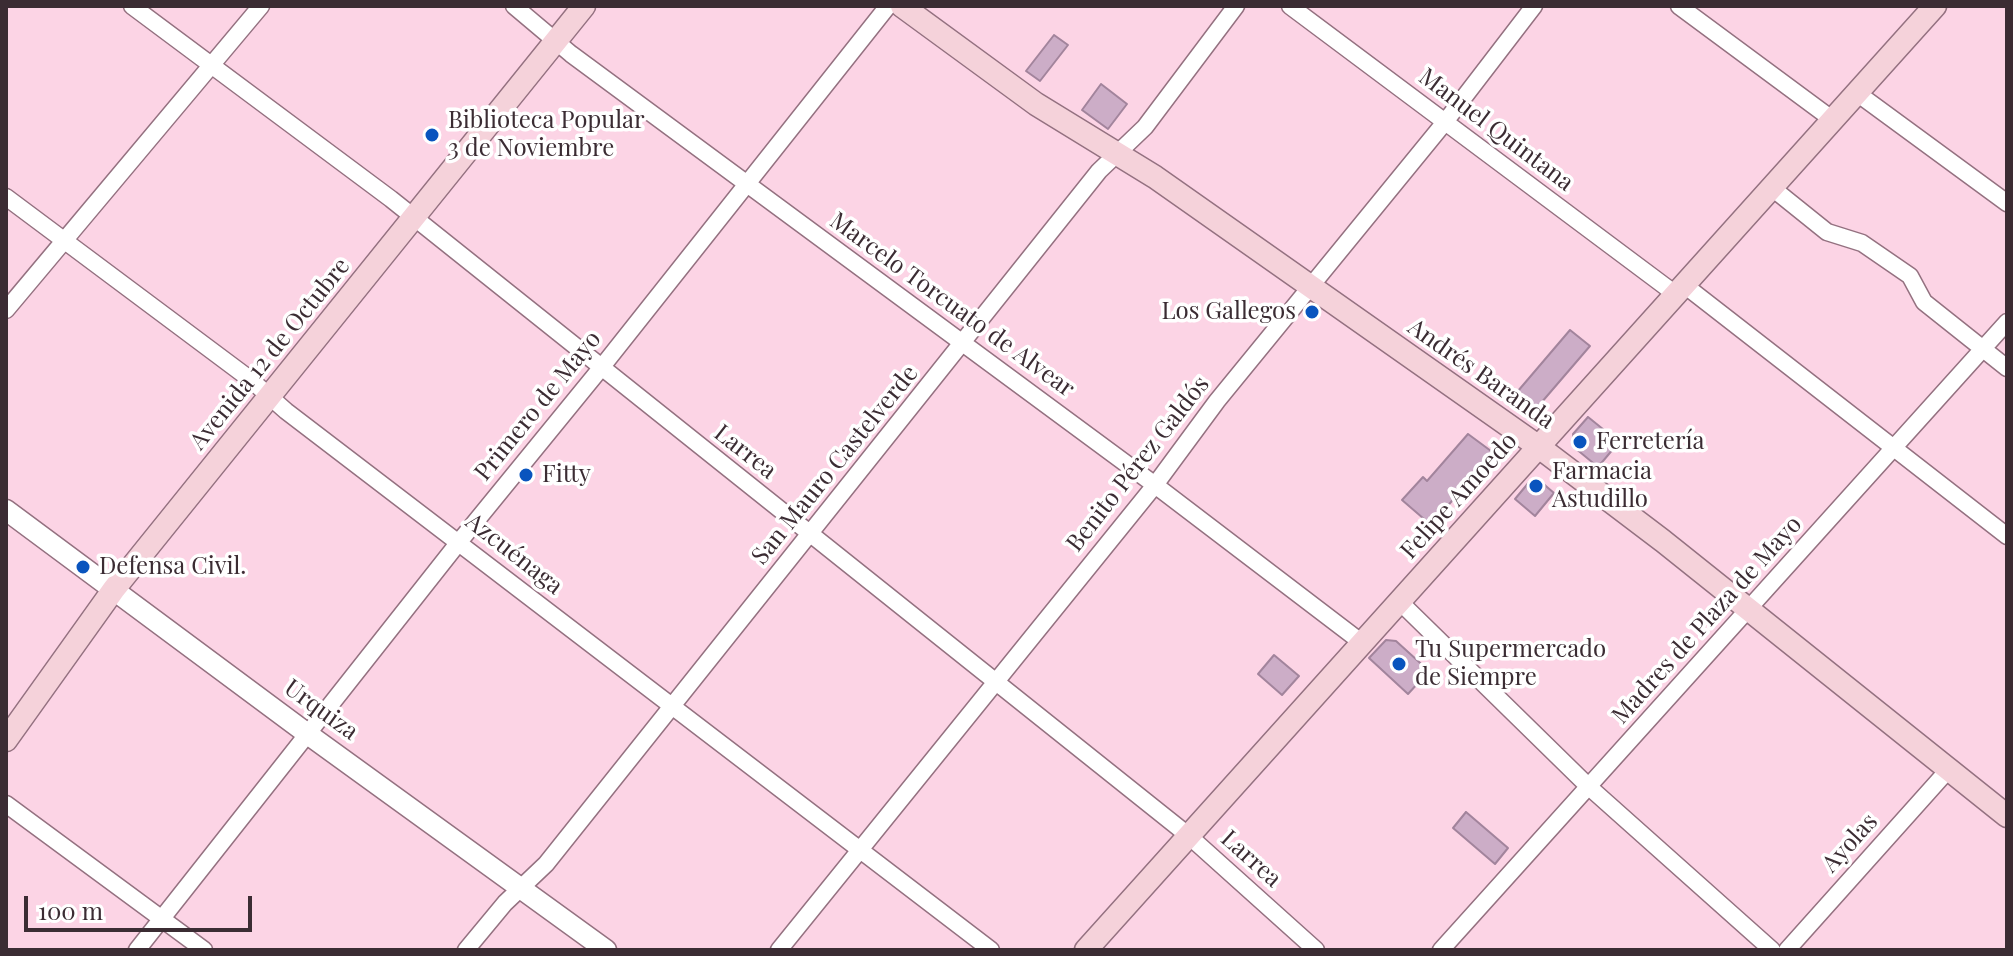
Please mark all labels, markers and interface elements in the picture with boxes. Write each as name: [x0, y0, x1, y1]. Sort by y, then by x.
street label: Manuel Quintana: [1413, 63, 1579, 197]
place label: Biblioteca Popular 3 de Noviembre: [448, 107, 645, 163]
marker: Biblioteca Popular 3 de Noviembre: [423, 126, 441, 144]
street label: Marcelo Torcuato de Alvear: [824, 207, 1080, 403]
street label: Avenida 12 de Octubre: [184, 252, 356, 456]
place label: Los Gallegos: [1161, 298, 1296, 326]
marker: Los Gallegos: [1303, 303, 1321, 321]
street label: Andrés Baranda: [1402, 313, 1560, 435]
street label: Primero de Mayo: [469, 325, 607, 487]
street label: San Mauro Castelverde: [746, 360, 924, 570]
street label: Benito Pérez Galdós: [1061, 370, 1215, 558]
street label: Larrea: [708, 419, 782, 485]
street label: Felipe Amoedo: [1395, 427, 1523, 565]
place label: Ferretería: [1596, 428, 1705, 456]
marker: Ferretería: [1571, 433, 1589, 451]
place label: Farmacia Astudillo: [1552, 458, 1652, 514]
place label: Fitty: [542, 461, 591, 489]
marker: Fitty: [517, 466, 535, 484]
marker: Farmacia Astudillo: [1527, 477, 1545, 495]
street label: Azcuénaga: [460, 507, 568, 601]
street label: Madres de Plaza de Mayo: [1606, 510, 1808, 730]
place label: Defensa Civil.: [99, 553, 246, 581]
marker: Defensa Civil.: [74, 558, 92, 576]
place label: Tu Supermercado de Siempre: [1415, 636, 1606, 692]
marker: Tu Supermercado de Siempre: [1390, 655, 1408, 673]
street label: Urquiza: [279, 674, 363, 746]
street label: Ayolas: [1816, 808, 1884, 878]
street label: Larrea: [1215, 825, 1287, 893]
scale bar: [28, 880, 256, 930]
text: 100 m: [38, 894, 103, 926]

